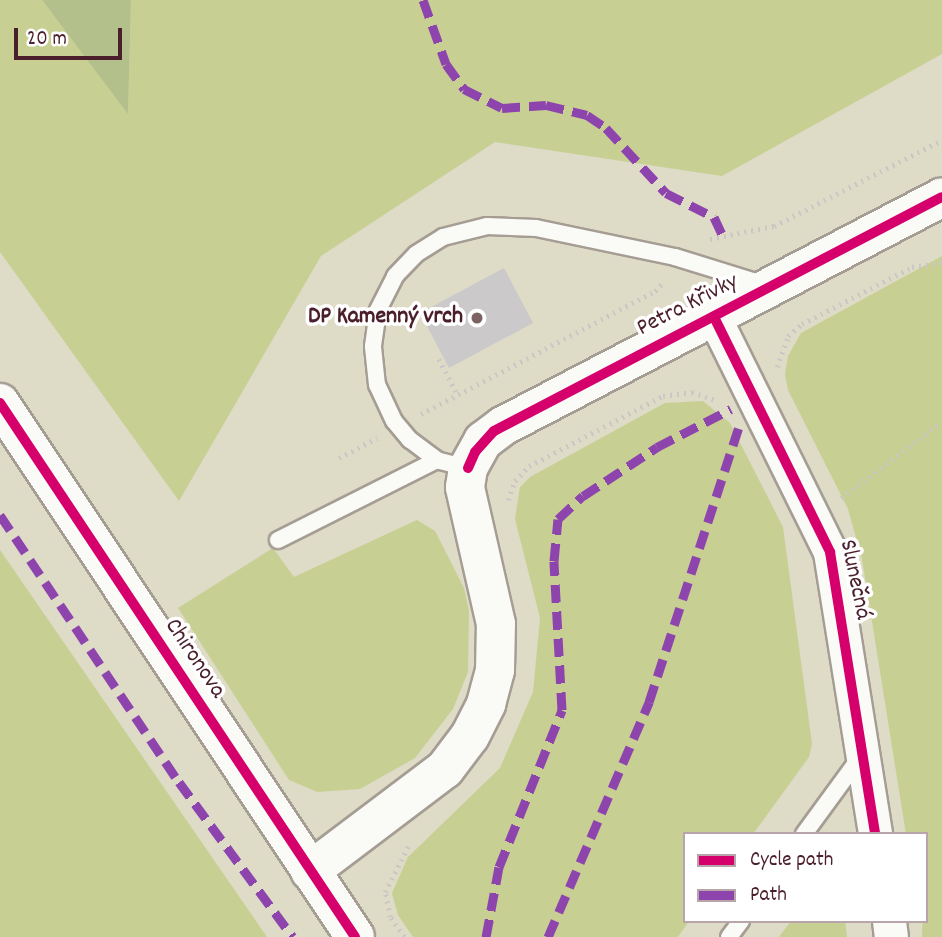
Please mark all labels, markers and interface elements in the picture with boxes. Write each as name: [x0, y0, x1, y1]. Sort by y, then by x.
scale bar: [18, 14, 126, 58]
text: 20 m: [27, 25, 67, 55]
street label: Petra Křivky: [633, 268, 743, 344]
place label: DP Kamenný vrch: [308, 304, 463, 332]
marker: DP Kamenný vrch: [469, 310, 485, 326]
street label: Slunečná: [831, 537, 877, 623]
street label: Chironova: [157, 614, 231, 704]
legend: [683, 832, 928, 923]
text: Cycle path: [750, 846, 833, 876]
text: Path: [750, 881, 787, 911]

